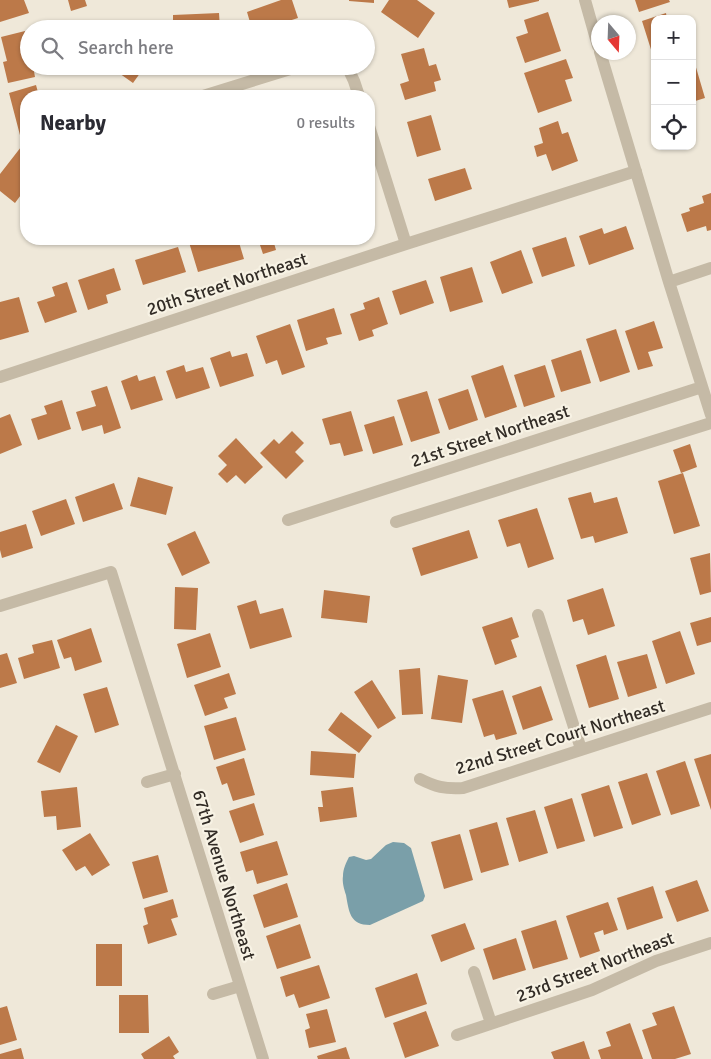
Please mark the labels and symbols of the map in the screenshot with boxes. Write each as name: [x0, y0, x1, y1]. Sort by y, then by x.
north arrow: [591, 15, 636, 60]
street label: 20th Street Northeast: [144, 248, 310, 320]
street label: 21st Street Northeast: [408, 400, 572, 472]
street label: 22nd Street Court Northeast: [453, 695, 667, 779]
street label: 67th Avenue Northeast: [188, 787, 260, 963]
street label: 23rd Street Northeast: [513, 927, 677, 1007]

